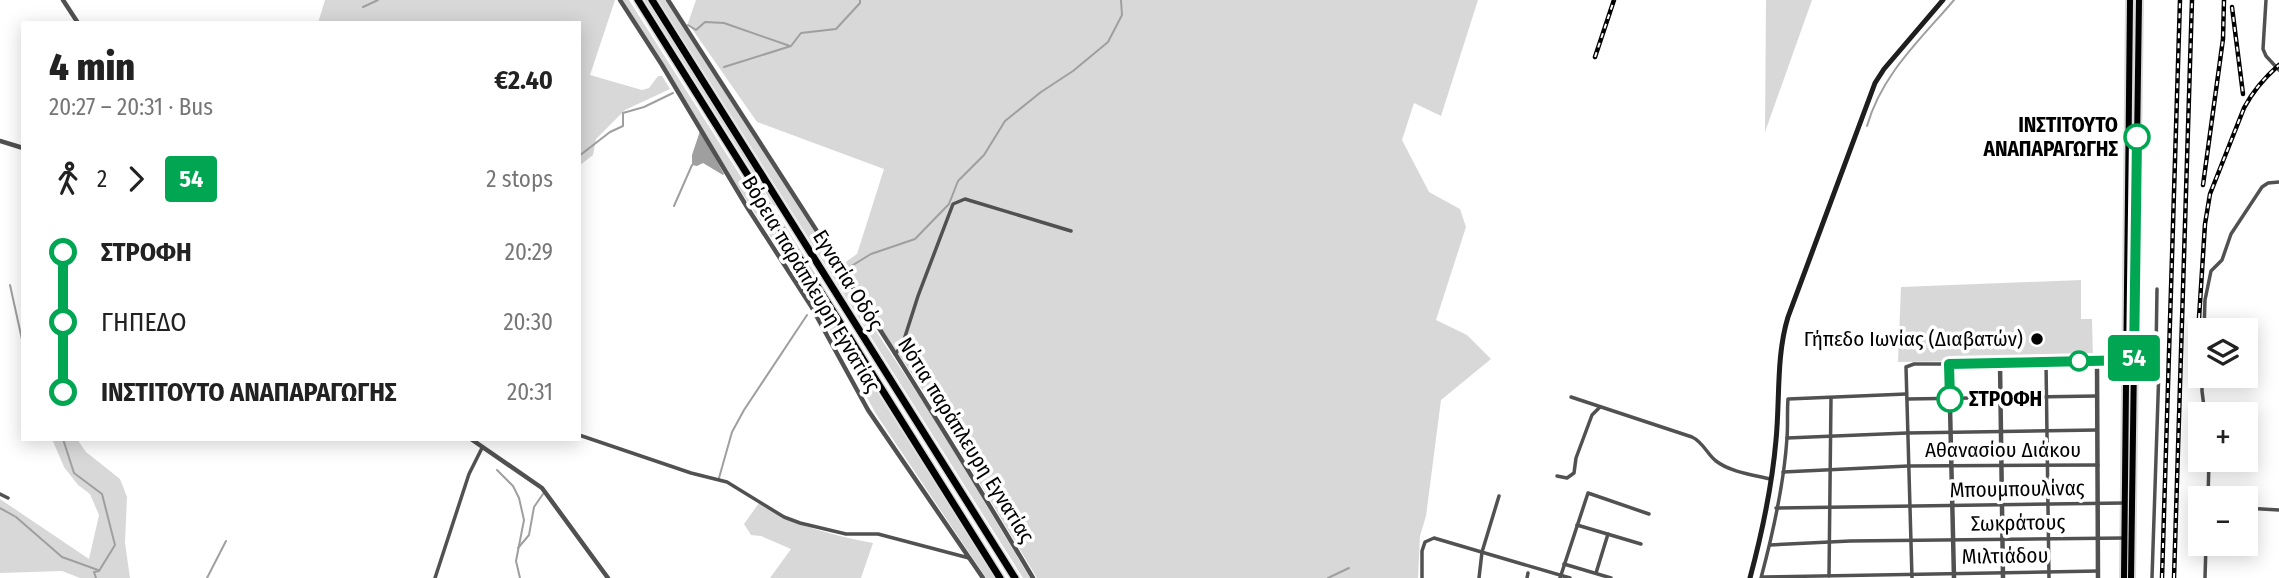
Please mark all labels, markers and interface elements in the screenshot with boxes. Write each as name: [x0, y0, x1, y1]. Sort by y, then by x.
text: 4 min: [49, 44, 135, 90]
text: €2.40: [494, 65, 553, 96]
text: 20:27 – 20:31 · Bus: [49, 93, 213, 121]
place label: ΙΝΣΤΙΤΟΥΤΟ ΑΝΑΠΑΡΑΓΩΓΗΣ: [1982, 112, 2118, 162]
marker: ΙΝΣΤΙΤΟΥΤΟ ΑΝΑΠΑΡΑΓΩΓΗΣ: [2124, 124, 2150, 150]
icon: walk: [49, 160, 87, 198]
icon: forward: [117, 160, 155, 198]
text: 2: [97, 165, 107, 193]
text: 54: [179, 165, 203, 193]
text: 2 stops: [486, 165, 553, 193]
street label: Βόρεια παράπλευρη Εγνατίας: [736, 171, 886, 397]
street label: Εγνατία Οδός: [807, 225, 889, 335]
text: ΣΤΡΟΦΗ: [101, 237, 192, 268]
text: 20:29: [505, 238, 553, 266]
text: ΓΗΠΕΔΟ: [101, 307, 187, 338]
text: 20:30: [503, 308, 553, 336]
map controls: [2188, 318, 2258, 556]
button: layers: [2188, 318, 2258, 388]
place label: Γήπεδο Ιωνίας (Διαβατών): [1804, 326, 2023, 352]
marker: Γήπεδο Ιωνίας (Διαβατών): [2029, 331, 2045, 347]
street label: Νότια παράπλευρη Εγνατίας: [892, 333, 1040, 548]
line badge: 54: [2102, 335, 2166, 381]
text: 54: [2122, 344, 2146, 372]
unlabelled marker: [2069, 351, 2089, 371]
text: ΙΝΣΤΙΤΟΥΤΟ ΑΝΑΠΑΡΑΓΩΓΗΣ: [101, 377, 397, 408]
text: 20:31: [507, 378, 553, 406]
marker: ΣΤΡΟΦΗ: [1937, 386, 1963, 412]
place label: ΣΤΡΟΦΗ: [1969, 386, 2042, 412]
button: +: [2188, 402, 2258, 472]
street label: Αθανασίου Διάκου: [1925, 437, 2081, 463]
street label: Μπουμπουλίνας: [1949, 475, 2085, 503]
button: −: [2188, 486, 2258, 556]
street label: Σωκράτους: [1971, 509, 2066, 537]
street label: Μιλτιάδου: [1961, 542, 2049, 570]

